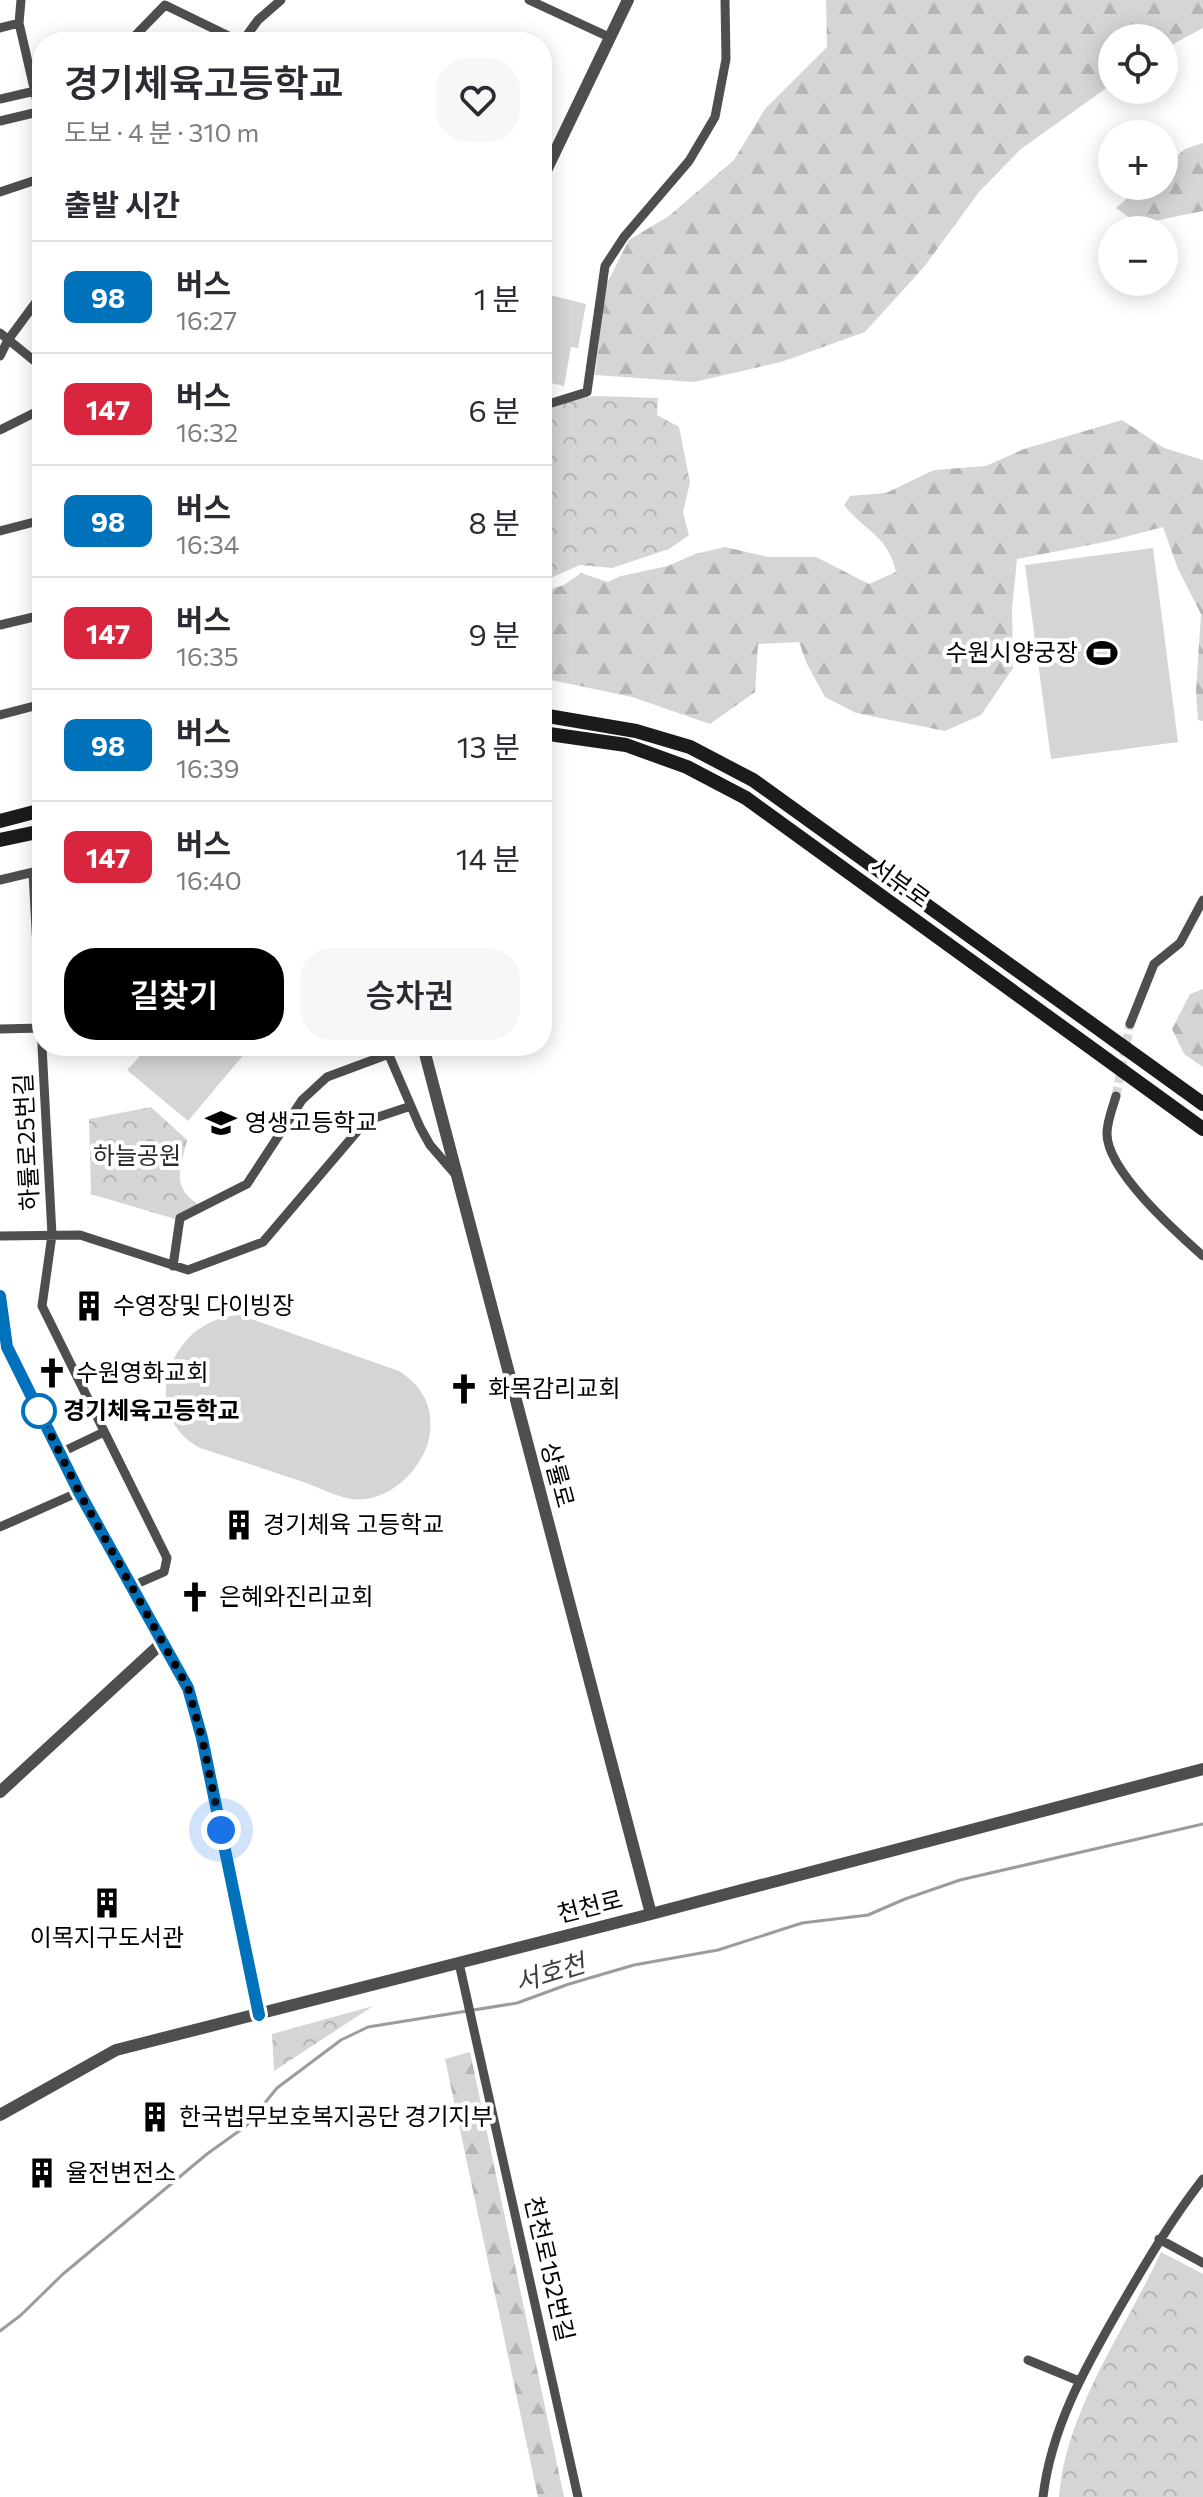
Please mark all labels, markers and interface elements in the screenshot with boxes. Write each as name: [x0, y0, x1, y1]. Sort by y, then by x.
map controls: [1098, 24, 1178, 296]
button: locate: [1098, 24, 1178, 104]
text: 경기체육고등학교: [64, 58, 344, 105]
button: heart: [436, 58, 520, 142]
text: 도보 · 4 분 · 310 m: [64, 116, 259, 147]
button: +: [1098, 120, 1178, 200]
text: 출발 시간: [64, 185, 180, 222]
button: −: [1098, 216, 1178, 296]
text: 버스: [176, 264, 231, 301]
text: 1 분: [474, 279, 520, 316]
text: 98: [91, 280, 125, 314]
text: 16:27: [176, 304, 237, 335]
text: 버스: [176, 376, 231, 413]
text: 6 분: [468, 391, 520, 428]
text: 147: [86, 392, 130, 426]
text: 16:32: [176, 416, 238, 447]
text: 버스: [176, 488, 231, 525]
text: 8 분: [468, 503, 520, 540]
text: 98: [91, 504, 125, 538]
text: 16:34: [176, 528, 239, 559]
text: 버스: [176, 600, 231, 637]
text: 9 분: [468, 615, 520, 652]
text: 147: [86, 616, 130, 650]
sports icon: 수원시양궁장: [1085, 636, 1119, 670]
place label: 수원시양궁장: [946, 637, 1078, 666]
text: 16:35: [176, 640, 239, 671]
text: 버스: [176, 712, 231, 749]
text: 13 분: [457, 727, 520, 764]
text: 98: [91, 728, 125, 762]
text: 16:39: [176, 752, 240, 783]
text: 버스: [176, 824, 231, 861]
text: 14 분: [456, 839, 520, 876]
text: 147: [86, 840, 130, 874]
street label: 서부로: [866, 851, 936, 913]
text: 16:40: [176, 864, 242, 895]
button: 길찾기: [64, 948, 284, 1040]
button: 승차권: [300, 948, 520, 1040]
street label: 하률로25번길: [7, 1073, 44, 1211]
school or university icon: 영생고등학교: [204, 1106, 238, 1140]
place label: 영생고등학교: [245, 1107, 377, 1136]
park label: 하늘공원: [93, 1140, 181, 1169]
building icon: 수영장및 다이빙장: [72, 1289, 106, 1323]
place label: 수영장및 다이빙장: [113, 1290, 294, 1319]
church icon: 수원영화교회: [35, 1356, 69, 1390]
place label: 수원영화교회: [76, 1357, 208, 1386]
church icon: 화목감리교회: [447, 1372, 481, 1406]
place label: 화목감리교회: [488, 1373, 620, 1402]
marker: 경기체육고등학교: [22, 1394, 56, 1428]
place label: 경기체육고등학교: [63, 1395, 240, 1424]
street label: 상률로: [536, 1439, 581, 1510]
building icon: 경기체육 고등학교: [222, 1508, 256, 1542]
place label: 경기체육 고등학교: [263, 1509, 444, 1538]
church icon: 은혜와진리교회: [178, 1580, 212, 1614]
place label: 은혜와진리교회: [219, 1581, 374, 1610]
your location: [201, 1810, 241, 1850]
street label: 천천로: [554, 1883, 625, 1928]
building icon: 이목지구도서관: [90, 1886, 124, 1920]
place label: 이목지구도서관: [30, 1922, 184, 1951]
water label: 서호천: [511, 1945, 591, 1997]
building icon: 한국법무보호복지공단 경기지부: [138, 2100, 172, 2134]
place label: 한국법무보호복지공단 경기지부: [179, 2101, 493, 2130]
building icon: 율전변전소: [25, 2156, 59, 2190]
place label: 율전변전소: [66, 2157, 176, 2186]
street label: 천천로152번길: [520, 2193, 581, 2344]

